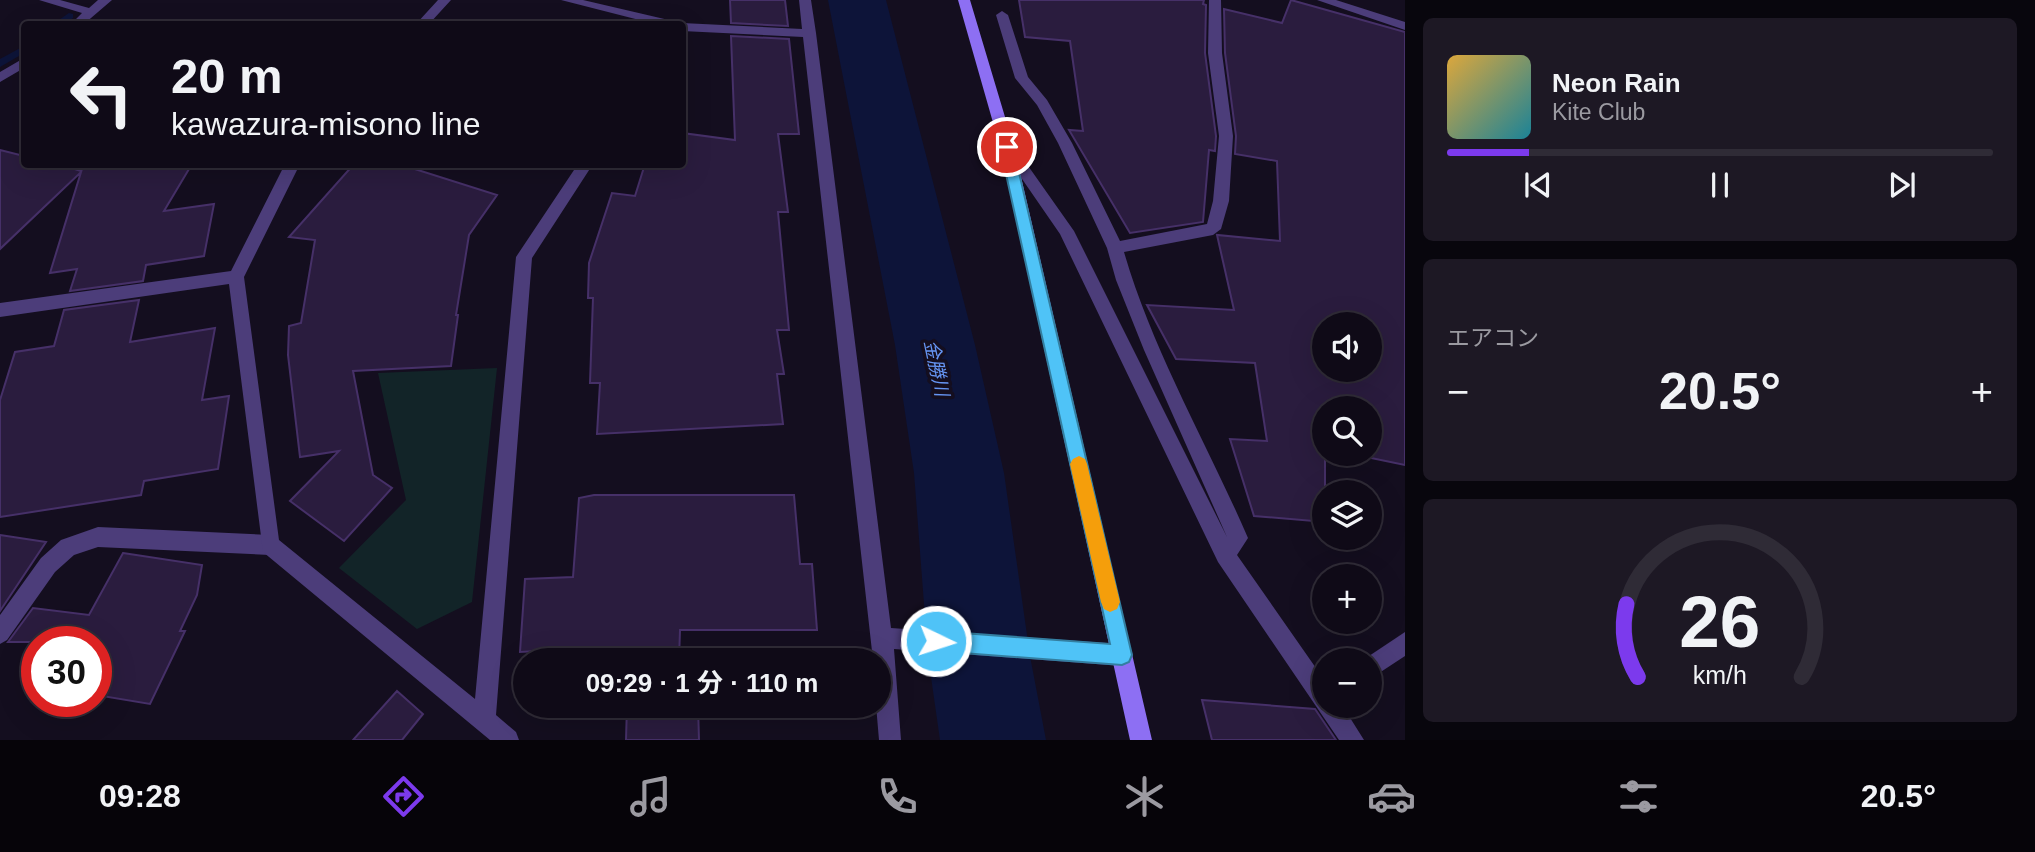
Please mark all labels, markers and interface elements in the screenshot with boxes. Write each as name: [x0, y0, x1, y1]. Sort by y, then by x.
icon: left: [56, 49, 147, 140]
text: 20 m: [171, 49, 283, 103]
text: Neon Rain: [1552, 68, 1681, 98]
text: Kite Club: [1552, 99, 1645, 125]
text: kawazura-misono line: [171, 106, 480, 142]
pin: [977, 117, 1037, 177]
icon: arrive: [988, 128, 1026, 166]
icon: previous: [1519, 166, 1557, 204]
icon: pause: [1701, 166, 1739, 204]
icon: next: [1883, 166, 1921, 204]
map controls: [1312, 312, 1382, 718]
button: sound: [1312, 312, 1382, 382]
text: エアコン: [1447, 325, 1539, 351]
water label: 金勝川: [920, 338, 953, 400]
text: 20.5°: [1659, 362, 1781, 420]
text: −: [1447, 371, 1469, 413]
text: +: [1971, 371, 1993, 413]
button: search: [1312, 396, 1382, 466]
button: layers: [1312, 480, 1382, 550]
button: +: [1312, 564, 1382, 634]
text: 26: [1680, 581, 1760, 662]
position arrow: [899, 604, 973, 678]
speed limit sign: 30: [21, 626, 112, 717]
button: −: [1312, 648, 1382, 718]
text: km/h: [1693, 660, 1747, 688]
text: 09:29 · 1 分 · 110 m: [586, 668, 818, 698]
icon: directions: [379, 772, 428, 821]
icon: music: [626, 772, 675, 821]
icon: phone: [873, 772, 922, 821]
icon: climate: [1120, 772, 1169, 821]
icon: car: [1367, 772, 1416, 821]
icon: filters: [1614, 772, 1663, 821]
text: 09:28: [99, 778, 181, 814]
text: 20.5°: [1861, 778, 1936, 814]

